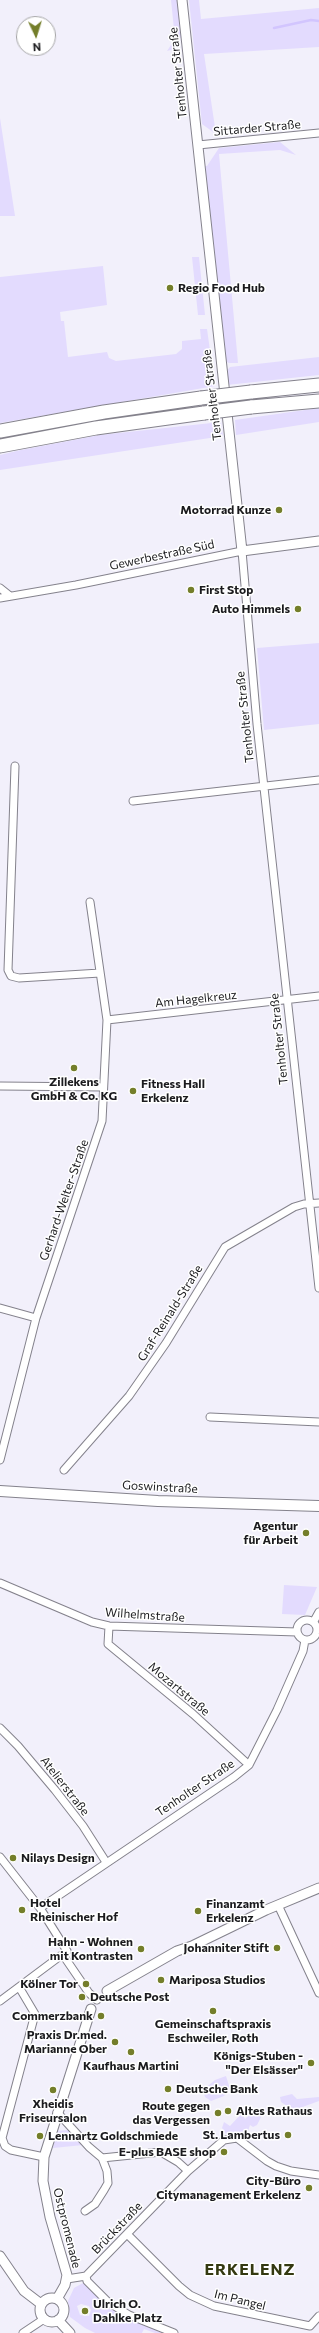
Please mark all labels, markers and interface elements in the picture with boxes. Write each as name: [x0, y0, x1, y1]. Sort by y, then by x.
north arrow: [16, 16, 56, 56]
street label: Tenholter Straße: [166, 27, 190, 119]
text: N: [32, 41, 41, 54]
street label: Sittarder Straße: [213, 117, 301, 139]
place label: Regio Food Hub: [178, 281, 265, 295]
marker: Regio Food Hub: [165, 283, 175, 293]
street label: Tenholter Straße: [199, 349, 225, 441]
place label: Motorrad Kunze: [180, 503, 271, 517]
marker: Motorrad Kunze: [274, 505, 284, 515]
street label: Gewerbestraße Süd: [108, 537, 216, 573]
place label: First Stop: [199, 583, 253, 597]
marker: First Stop: [186, 585, 196, 595]
place label: Auto Himmels: [212, 602, 290, 616]
marker: Auto Himmels: [293, 604, 303, 614]
street label: Tenholter Straße: [233, 671, 257, 763]
street label: Am Hagelkreuz: [154, 988, 238, 1010]
street label: Tenholter Straße: [267, 993, 291, 1085]
marker: Zillekens GmbH & Co. KG: [69, 1063, 79, 1073]
place label: Zillekens GmbH & Co. KG: [31, 1075, 117, 1103]
place label: Fitness Hall Erkelenz: [141, 1077, 205, 1105]
marker: Fitness Hall Erkelenz: [128, 1086, 138, 1096]
street label: Gerhard-Welter-Straße: [36, 1138, 92, 1262]
street label: Graf-Reinald-Straße: [134, 1262, 206, 1364]
street label: Goswinstraße: [122, 1478, 198, 1496]
place label: Agentur für Arbeit: [244, 1519, 298, 1547]
marker: Agentur für Arbeit: [301, 1528, 311, 1538]
street label: Wilhelmstraße: [105, 1605, 185, 1625]
street label: Mozartstraße: [145, 1659, 213, 1719]
street label: Atelierstraße: [37, 1754, 93, 1818]
street label: Tenholter Straße: [153, 1756, 237, 1820]
place label: Nilays Design: [21, 1851, 95, 1865]
marker: Nilays Design: [8, 1853, 18, 1863]
place label: Hotel Rheinischer Hof: [30, 1896, 118, 1924]
place label: Finanzamt Erkelenz: [206, 1897, 265, 1925]
marker: Hotel Rheinischer Hof: [17, 1905, 27, 1915]
marker: Finanzamt Erkelenz: [193, 1906, 203, 1916]
place label: Hahn - Wohnen mit Kontrasten: [48, 1935, 133, 1963]
place label: Johanniter Stift: [183, 1941, 269, 1955]
marker: Johanniter Stift: [272, 1943, 282, 1953]
marker: Hahn - Wohnen mit Kontrasten: [136, 1944, 146, 1954]
place label: Mariposa Studios: [169, 1973, 265, 1987]
marker: Mariposa Studios: [156, 1975, 166, 1985]
place label: Kölner Tor: [20, 1977, 78, 1991]
marker: Kölner Tor: [81, 1979, 91, 1989]
place label: Deutsche Post: [90, 1990, 169, 2004]
marker: Deutsche Post: [77, 1992, 87, 2002]
marker: Gemeinschaftspraxis Eschweiler, Roth: [208, 2006, 218, 2016]
place label: Commerzbank: [12, 2009, 93, 2023]
marker: Commerzbank: [96, 2011, 106, 2021]
place label: Gemeinschaftspraxis Eschweiler, Roth: [155, 2017, 271, 2045]
place label: Praxis Dr.med. Marianne Ober: [24, 2028, 107, 2056]
marker: Praxis Dr.med. Marianne Ober: [110, 2037, 120, 2047]
marker: Kaufhaus Martini: [126, 2047, 136, 2057]
place label: Königs-Stuben - "Der Elsässer": [214, 2049, 303, 2077]
marker: Königs-Stuben - "Der Elsässer": [306, 2058, 316, 2068]
place label: Kaufhaus Martini: [83, 2059, 179, 2073]
place label: Deutsche Bank: [176, 2082, 258, 2096]
marker: Deutsche Bank: [163, 2084, 173, 2094]
marker: Xheidis Friseursalon: [48, 2085, 58, 2095]
place label: Xheidis Friseursalon: [19, 2097, 87, 2125]
place label: Route gegen das Vergessen: [133, 2099, 210, 2127]
place label: Altes Rathaus: [236, 2104, 312, 2118]
marker: Altes Rathaus: [223, 2106, 233, 2116]
marker: Route gegen das Vergessen: [213, 2108, 223, 2118]
place label: St. Lambertus: [203, 2128, 280, 2142]
place label: Lennartz Goldschmiede: [48, 2129, 178, 2143]
marker: St. Lambertus: [283, 2130, 293, 2140]
marker: Lennartz Goldschmiede: [35, 2131, 45, 2141]
place label: E-plus BASE shop: [119, 2145, 216, 2159]
marker: E-plus BASE shop: [219, 2147, 229, 2157]
place label: City-Büro Citymanagement Erkelenz: [156, 2174, 301, 2202]
marker: City-Büro Citymanagement Erkelenz: [304, 2183, 314, 2193]
street label: Ostpromenade: [50, 2186, 84, 2270]
street label: Brückstraße: [89, 2199, 145, 2257]
district label: ERKELENZ: [204, 2260, 296, 2280]
street label: Im Pangel: [213, 2287, 267, 2313]
place label: Ulrich O. Dahlke Platz: [93, 2297, 162, 2325]
marker: Ulrich O. Dahlke Platz: [80, 2306, 90, 2316]

